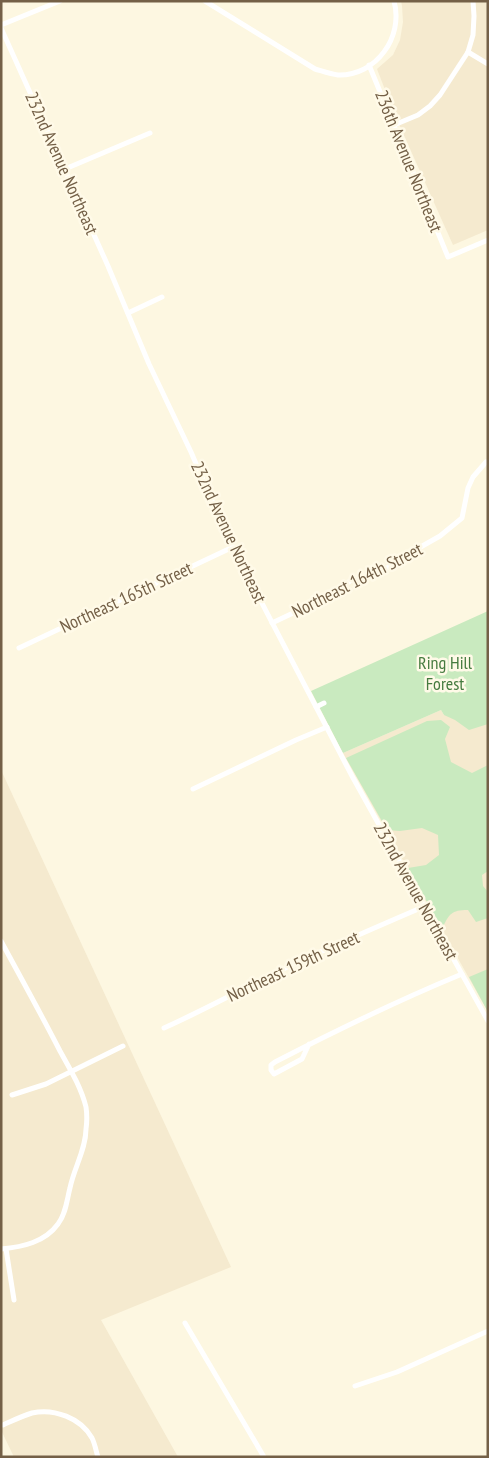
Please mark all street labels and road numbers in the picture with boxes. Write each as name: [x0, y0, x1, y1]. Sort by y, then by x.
street label: 236th Avenue Northeast: [370, 87, 448, 235]
street label: 232nd Avenue Northeast: [20, 88, 104, 238]
street label: 232nd Avenue Northeast: [186, 457, 272, 607]
street label: Northeast 164th Street: [288, 537, 426, 623]
street label: Northeast 165th Street: [56, 556, 196, 638]
street label: 232nd Avenue Northeast: [369, 818, 463, 964]
street label: Northeast 159th Street: [223, 925, 363, 1007]

